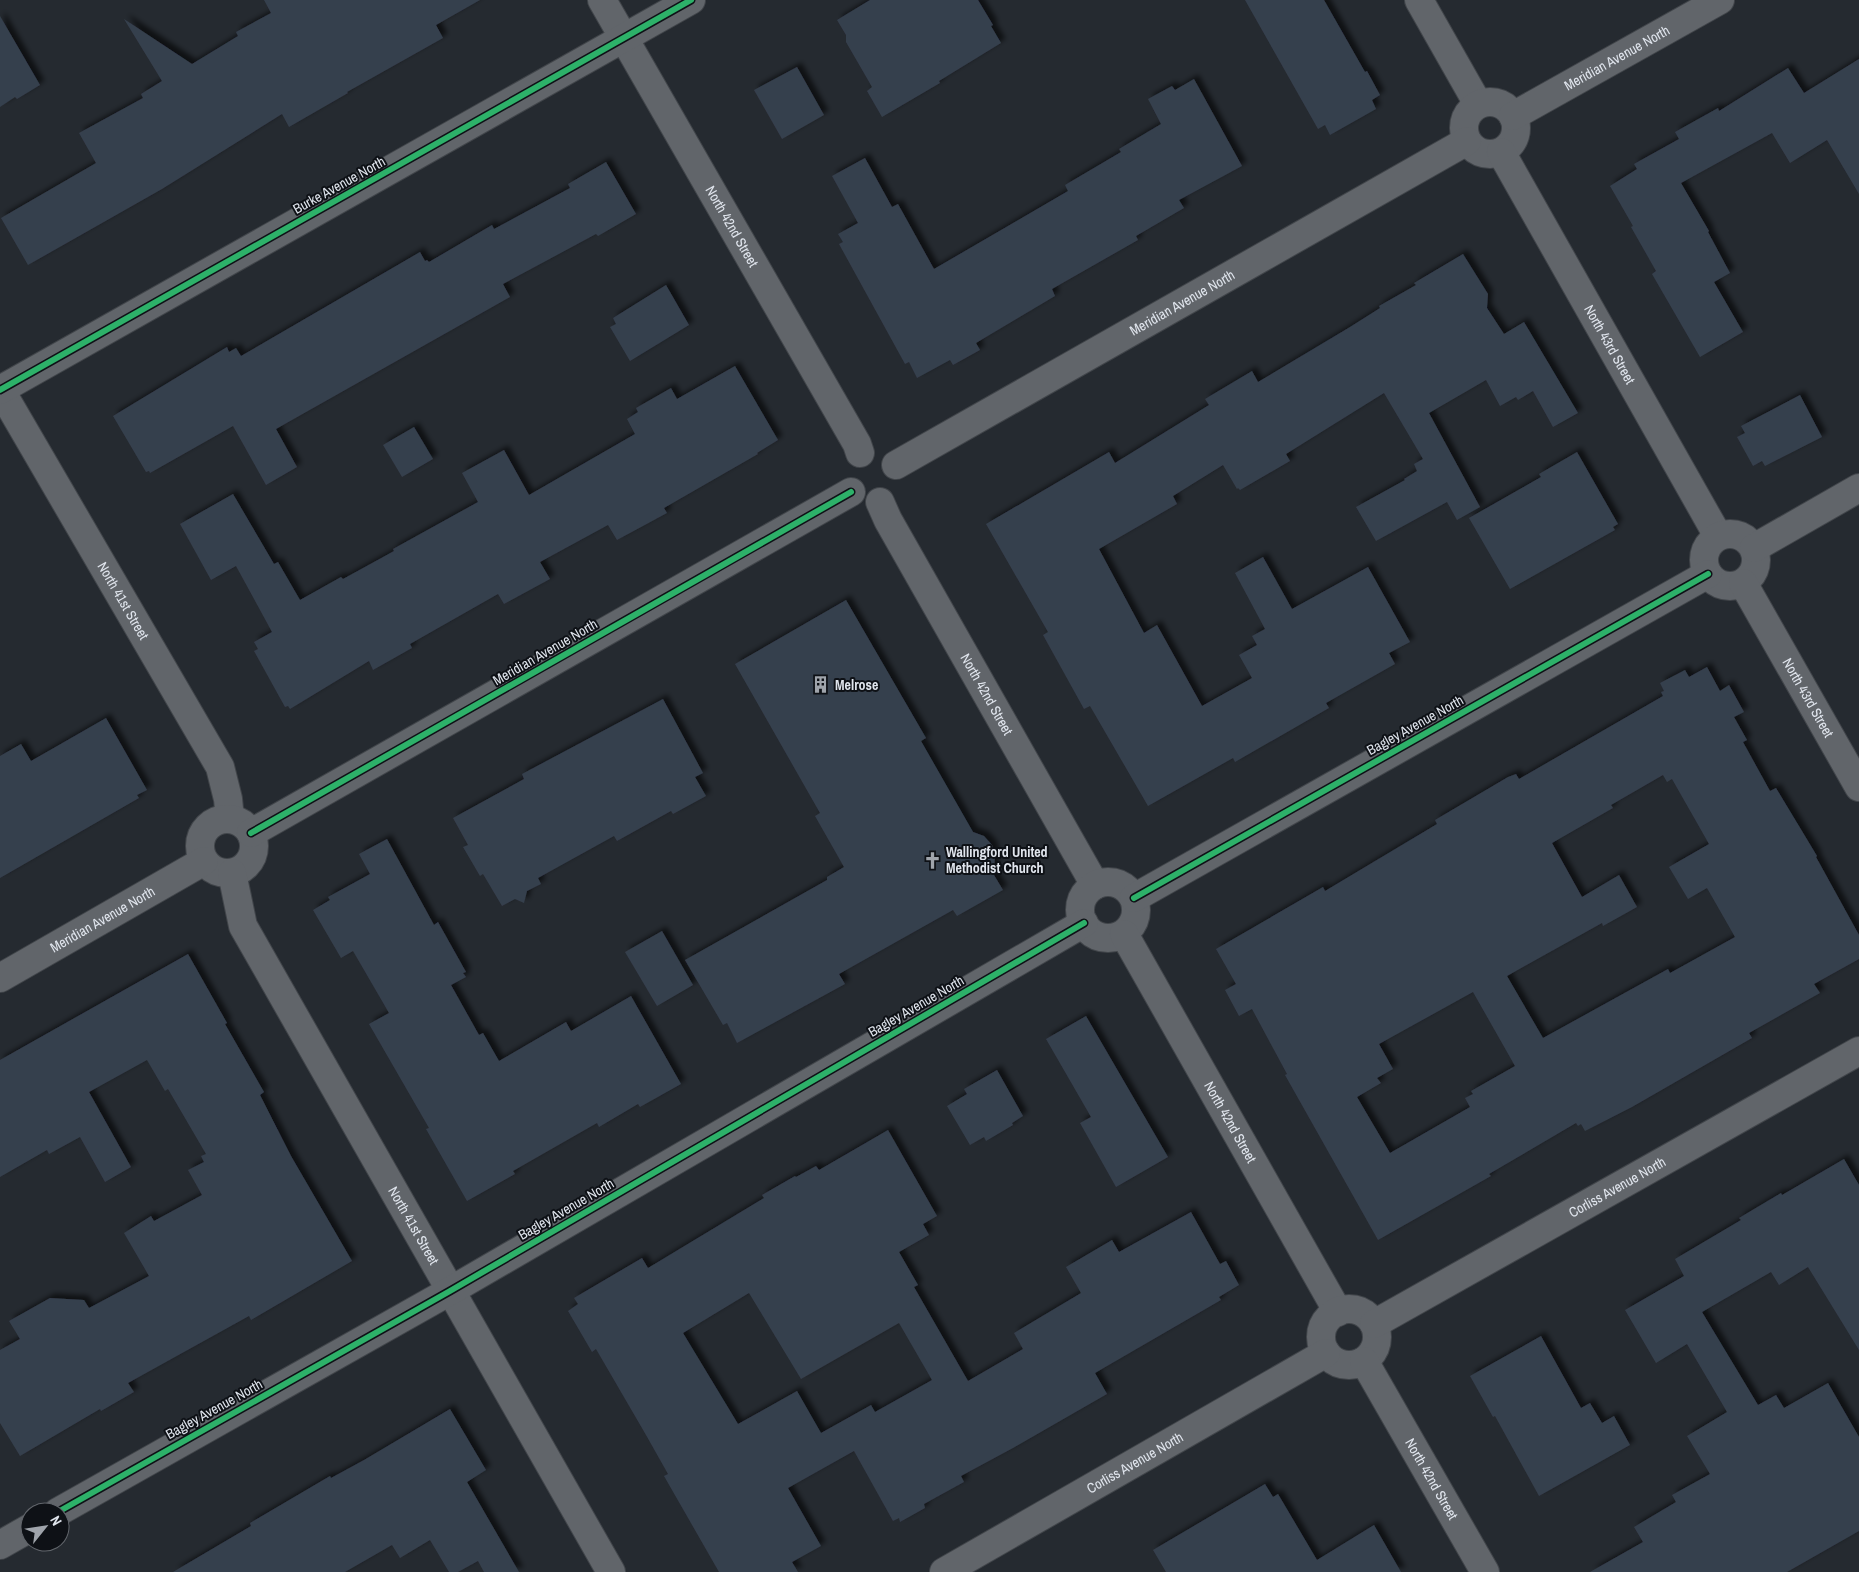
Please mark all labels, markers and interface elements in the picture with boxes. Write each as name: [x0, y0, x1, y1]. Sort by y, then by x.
street label: Meridian Avenue North: [1561, 21, 1673, 95]
street label: Burke Avenue North: [290, 152, 388, 218]
street label: North 42nd Street: [702, 182, 762, 270]
street label: Meridian Avenue North: [1126, 266, 1238, 340]
street label: North 43rd Street: [1580, 302, 1639, 387]
street label: North 41st Street: [94, 559, 153, 643]
street label: Meridian Avenue North: [489, 615, 601, 689]
street label: North 42nd Street: [957, 650, 1017, 738]
street label: North 43rd Street: [1779, 655, 1838, 741]
building icon: Melrose: [811, 675, 831, 695]
place label: Melrose: [835, 676, 878, 694]
street label: Bagley Avenue North: [1364, 691, 1466, 759]
place label: Wallingford United Methodist Church: [946, 843, 1048, 877]
church icon: Wallingford United Methodist Church: [922, 850, 942, 870]
street label: Meridian Avenue North: [47, 882, 158, 956]
street label: Bagley Avenue North: [865, 971, 967, 1041]
street label: North 42nd Street: [1200, 1078, 1261, 1166]
street label: Corliss Avenue North: [1565, 1153, 1669, 1222]
street label: Bagley Avenue North: [515, 1174, 617, 1244]
street label: North 41st Street: [384, 1183, 443, 1268]
street label: Bagley Avenue North: [163, 1375, 265, 1443]
street label: Corliss Avenue North: [1083, 1428, 1186, 1497]
street label: North 42nd Street: [1401, 1435, 1462, 1523]
north arrow: [20, 1502, 70, 1552]
text: N: [46, 1512, 66, 1529]

